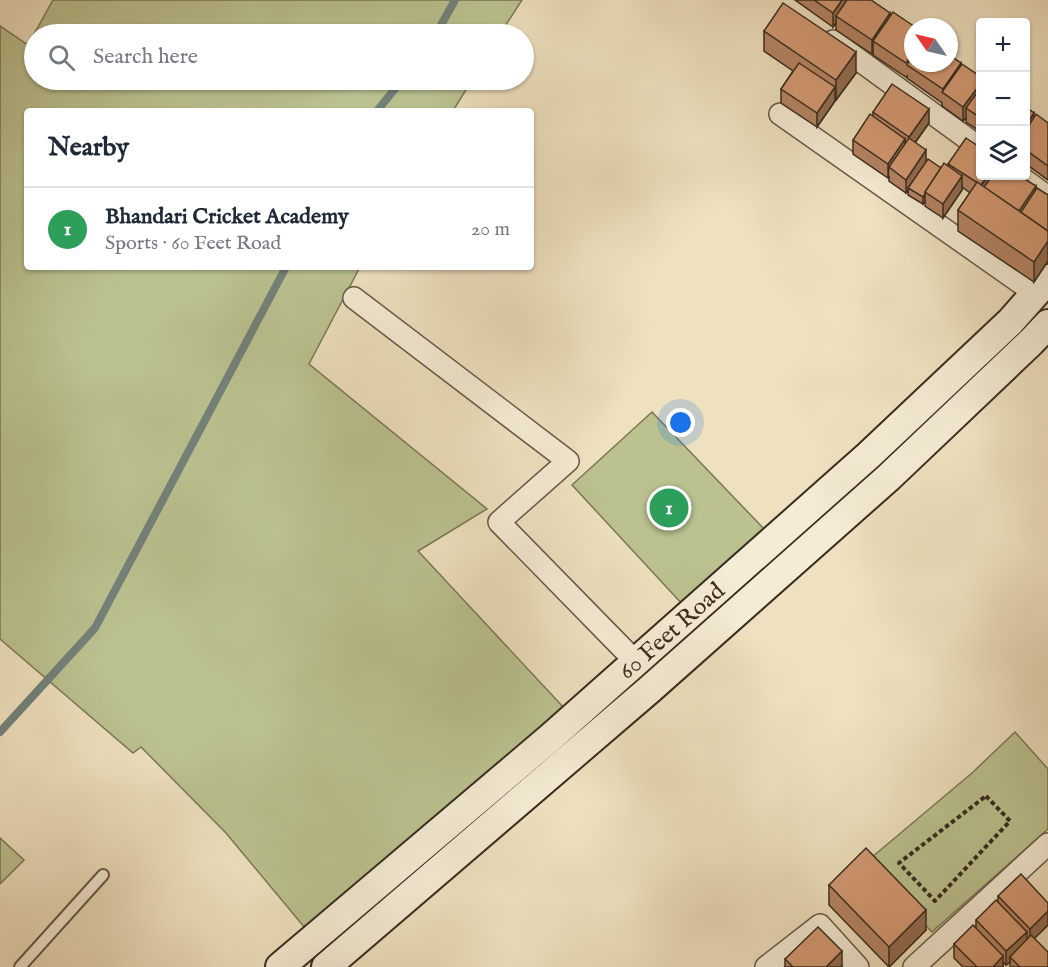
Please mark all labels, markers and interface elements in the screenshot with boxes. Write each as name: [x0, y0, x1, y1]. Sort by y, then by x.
north arrow: [904, 18, 958, 72]
map controls: [976, 18, 1030, 180]
button: +: [976, 18, 1030, 72]
search box: [24, 24, 534, 90]
icon: search: [45, 41, 78, 74]
text: Search here: [93, 43, 198, 71]
button: −: [976, 72, 1030, 126]
button: layers: [976, 126, 1030, 180]
text: Nearby: [48, 131, 129, 164]
text: Bhandari Cricket Academy: [105, 203, 349, 231]
text: 1: [64, 217, 71, 242]
text: 20 m: [471, 217, 510, 242]
text: Sports · 60 Feet Road: [105, 231, 281, 256]
your location: [666, 408, 695, 437]
pin: 1: [650, 486, 688, 530]
street label: 60 Feet Road: [612, 576, 732, 687]

